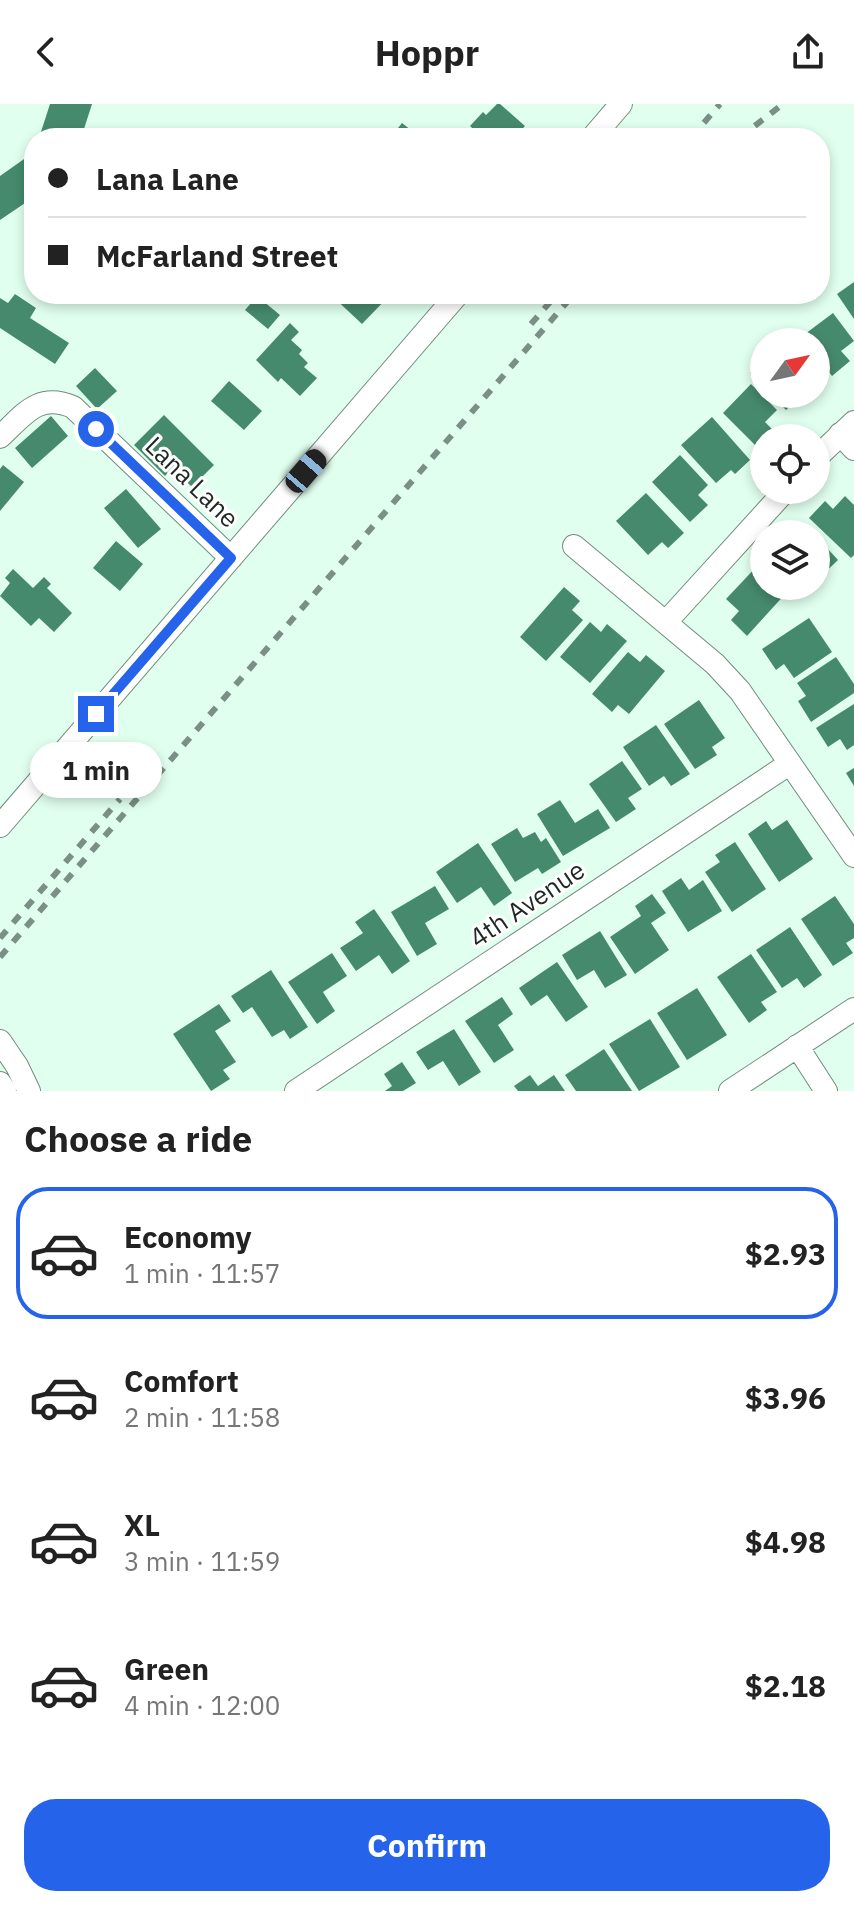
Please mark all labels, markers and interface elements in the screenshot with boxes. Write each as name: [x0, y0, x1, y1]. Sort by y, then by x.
text: Hoppr: [375, 29, 479, 76]
icon: back: [24, 30, 68, 74]
icon: share: [786, 30, 830, 74]
text: Lana Lane: [96, 159, 239, 198]
text: McFarland Street: [96, 236, 338, 275]
north arrow: [750, 328, 830, 408]
map controls: [750, 328, 830, 600]
route start: [78, 411, 114, 447]
button: locate: [750, 424, 830, 504]
street label: Lana Lane: [139, 428, 247, 534]
car: [281, 445, 331, 497]
button: layers: [750, 520, 830, 600]
route end: [78, 696, 114, 732]
callout: 1 min: [30, 742, 162, 798]
text: 1 min: [62, 753, 130, 787]
street label: 4th Avenue: [462, 852, 591, 954]
text: Choose a ride: [24, 1115, 252, 1162]
icon: car: [28, 1217, 100, 1289]
text: Economy: [124, 1217, 252, 1256]
text: $2.93: [745, 1234, 826, 1273]
text: 1 min · 11:57: [124, 1256, 280, 1290]
icon: car: [28, 1361, 100, 1433]
text: Comfort: [124, 1361, 239, 1400]
text: $3.96: [745, 1378, 826, 1417]
text: 2 min · 11:58: [124, 1400, 280, 1434]
icon: car: [28, 1505, 100, 1577]
text: XL: [124, 1505, 160, 1544]
text: $4.98: [745, 1522, 826, 1561]
text: 3 min · 11:59: [124, 1544, 280, 1578]
icon: car: [28, 1649, 100, 1721]
text: Green: [124, 1649, 209, 1688]
text: $2.18: [745, 1666, 826, 1705]
text: 4 min · 12:00: [124, 1688, 280, 1722]
button: Confirm: [24, 1799, 830, 1891]

